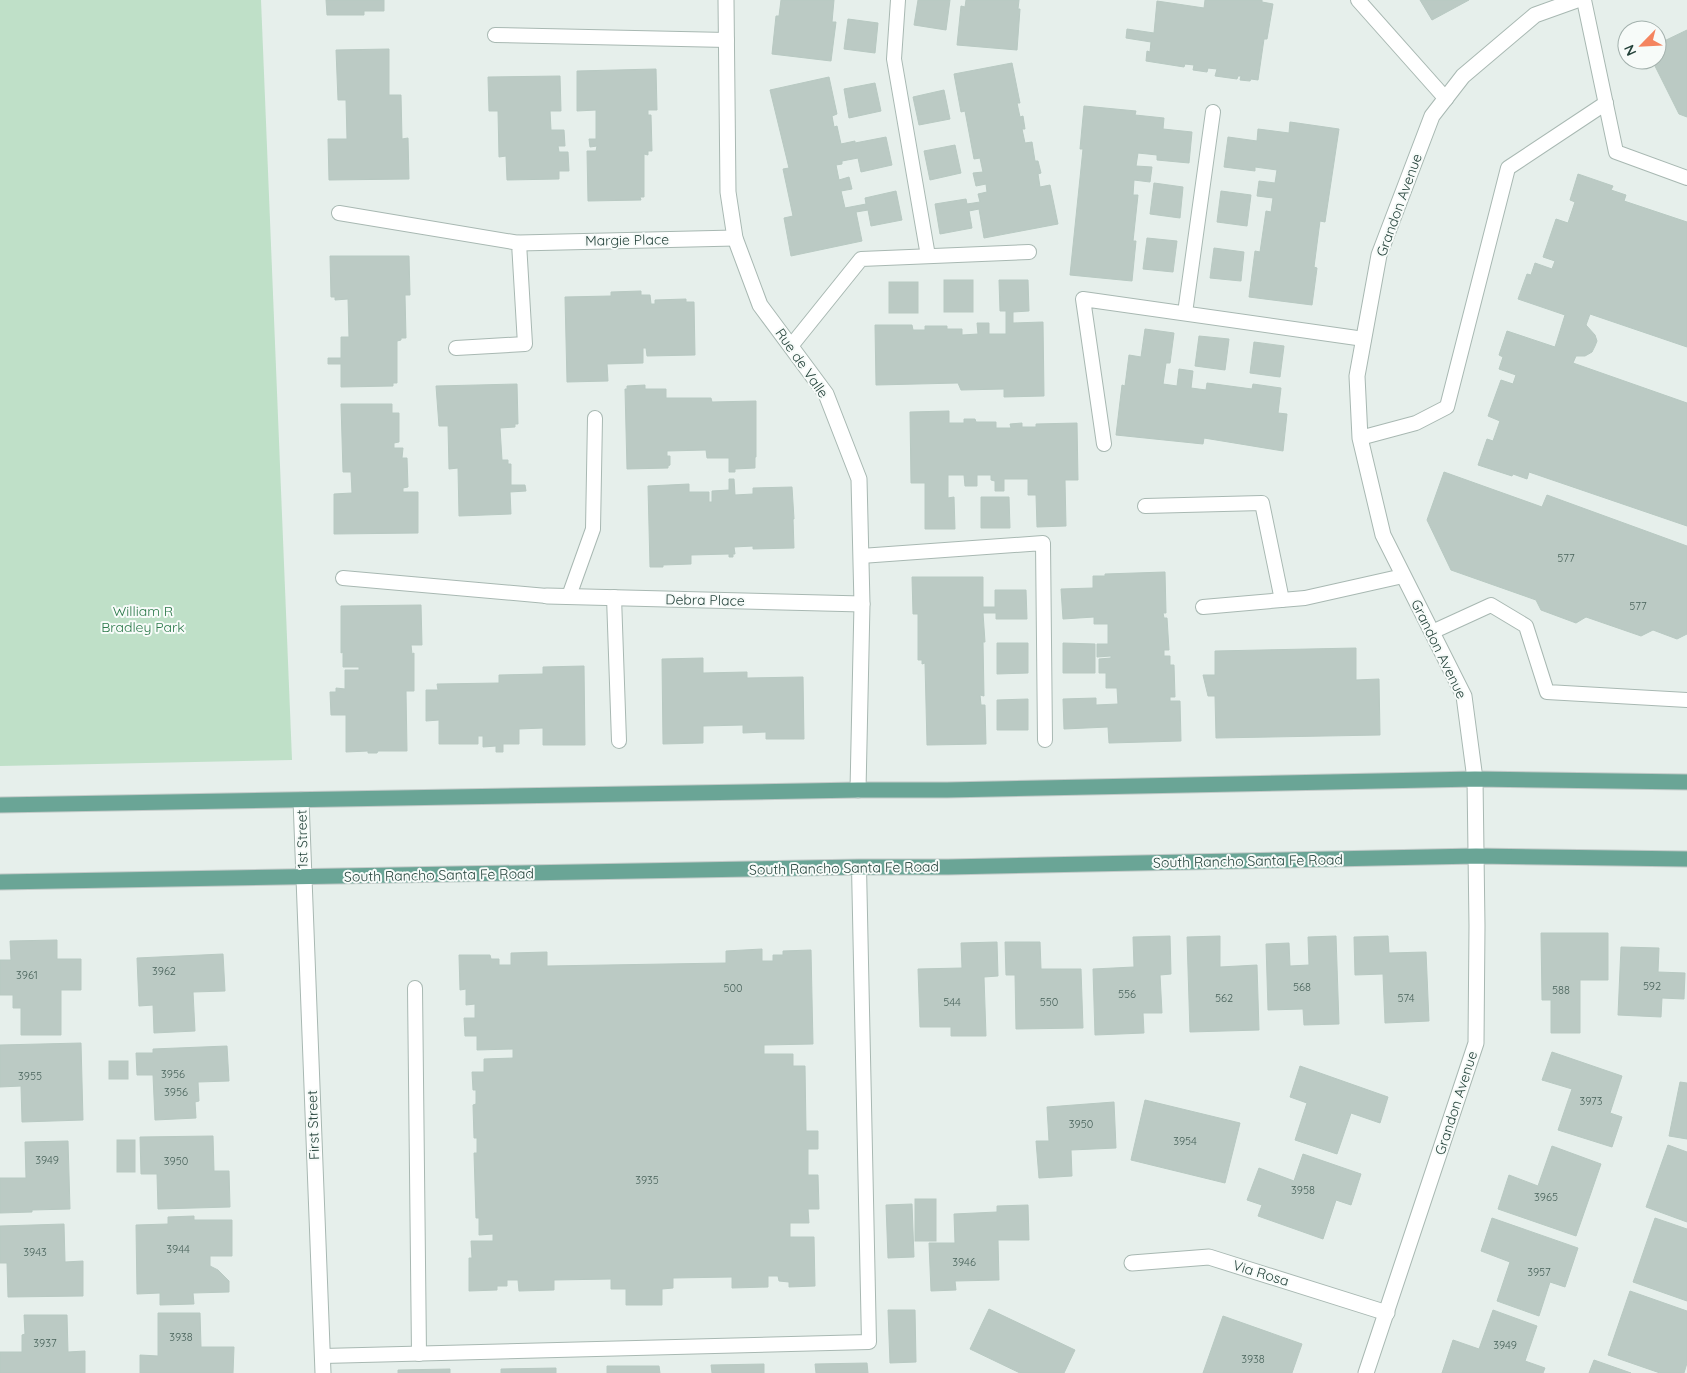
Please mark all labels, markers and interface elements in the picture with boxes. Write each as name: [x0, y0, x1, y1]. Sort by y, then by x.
north arrow: [1617, 20, 1667, 70]
text: N: [1620, 42, 1640, 59]
street label: Grandon Avenue: [1372, 151, 1426, 259]
street label: Margie Place: [585, 230, 669, 250]
street label: Rue de Valle: [771, 325, 833, 401]
house number: 577: [1557, 551, 1575, 565]
street label: Debra Place: [665, 590, 745, 610]
street label: Grandon Avenue: [1407, 596, 1471, 702]
house number: 577: [1629, 599, 1647, 613]
park label: William R Bradley Park: [101, 602, 185, 636]
street label: 1st Street: [292, 809, 312, 868]
street label: South Rancho Santa Fe Road: [1153, 850, 1343, 872]
street label: South Rancho Santa Fe Road: [749, 857, 939, 879]
street label: South Rancho Santa Fe Road: [344, 864, 534, 886]
house number: 3962: [152, 964, 176, 978]
house number: 3961: [16, 968, 38, 982]
house number: 592: [1643, 979, 1661, 993]
house number: 568: [1293, 980, 1311, 994]
house number: 500: [723, 981, 743, 995]
house number: 588: [1552, 983, 1570, 997]
house number: 556: [1118, 987, 1136, 1001]
house number: 562: [1215, 991, 1233, 1005]
house number: 574: [1398, 991, 1415, 1005]
house number: 544: [943, 995, 961, 1009]
house number: 550: [1040, 995, 1058, 1009]
street label: Grandon Avenue: [1431, 1049, 1481, 1157]
house number: 3956: [161, 1067, 185, 1081]
house number: 3955: [18, 1069, 42, 1083]
house number: 3956: [164, 1085, 188, 1099]
street label: First Street: [303, 1090, 323, 1160]
house number: 3973: [1580, 1094, 1603, 1108]
house number: 3950: [1069, 1117, 1093, 1131]
house number: 3954: [1173, 1134, 1197, 1148]
house number: 3949: [35, 1153, 59, 1167]
house number: 3950: [164, 1154, 188, 1168]
house number: 3935: [635, 1173, 659, 1187]
house number: 3958: [1291, 1183, 1315, 1197]
house number: 3965: [1534, 1190, 1558, 1204]
house number: 3944: [166, 1242, 190, 1256]
house number: 3943: [23, 1245, 47, 1259]
house number: 3946: [952, 1255, 976, 1269]
street label: Via Rosa: [1231, 1256, 1291, 1290]
house number: 3957: [1527, 1265, 1551, 1279]
house number: 3938: [169, 1330, 193, 1344]
house number: 3937: [33, 1336, 57, 1350]
house number: 3949: [1493, 1338, 1517, 1352]
house number: 3938: [1241, 1352, 1265, 1366]

